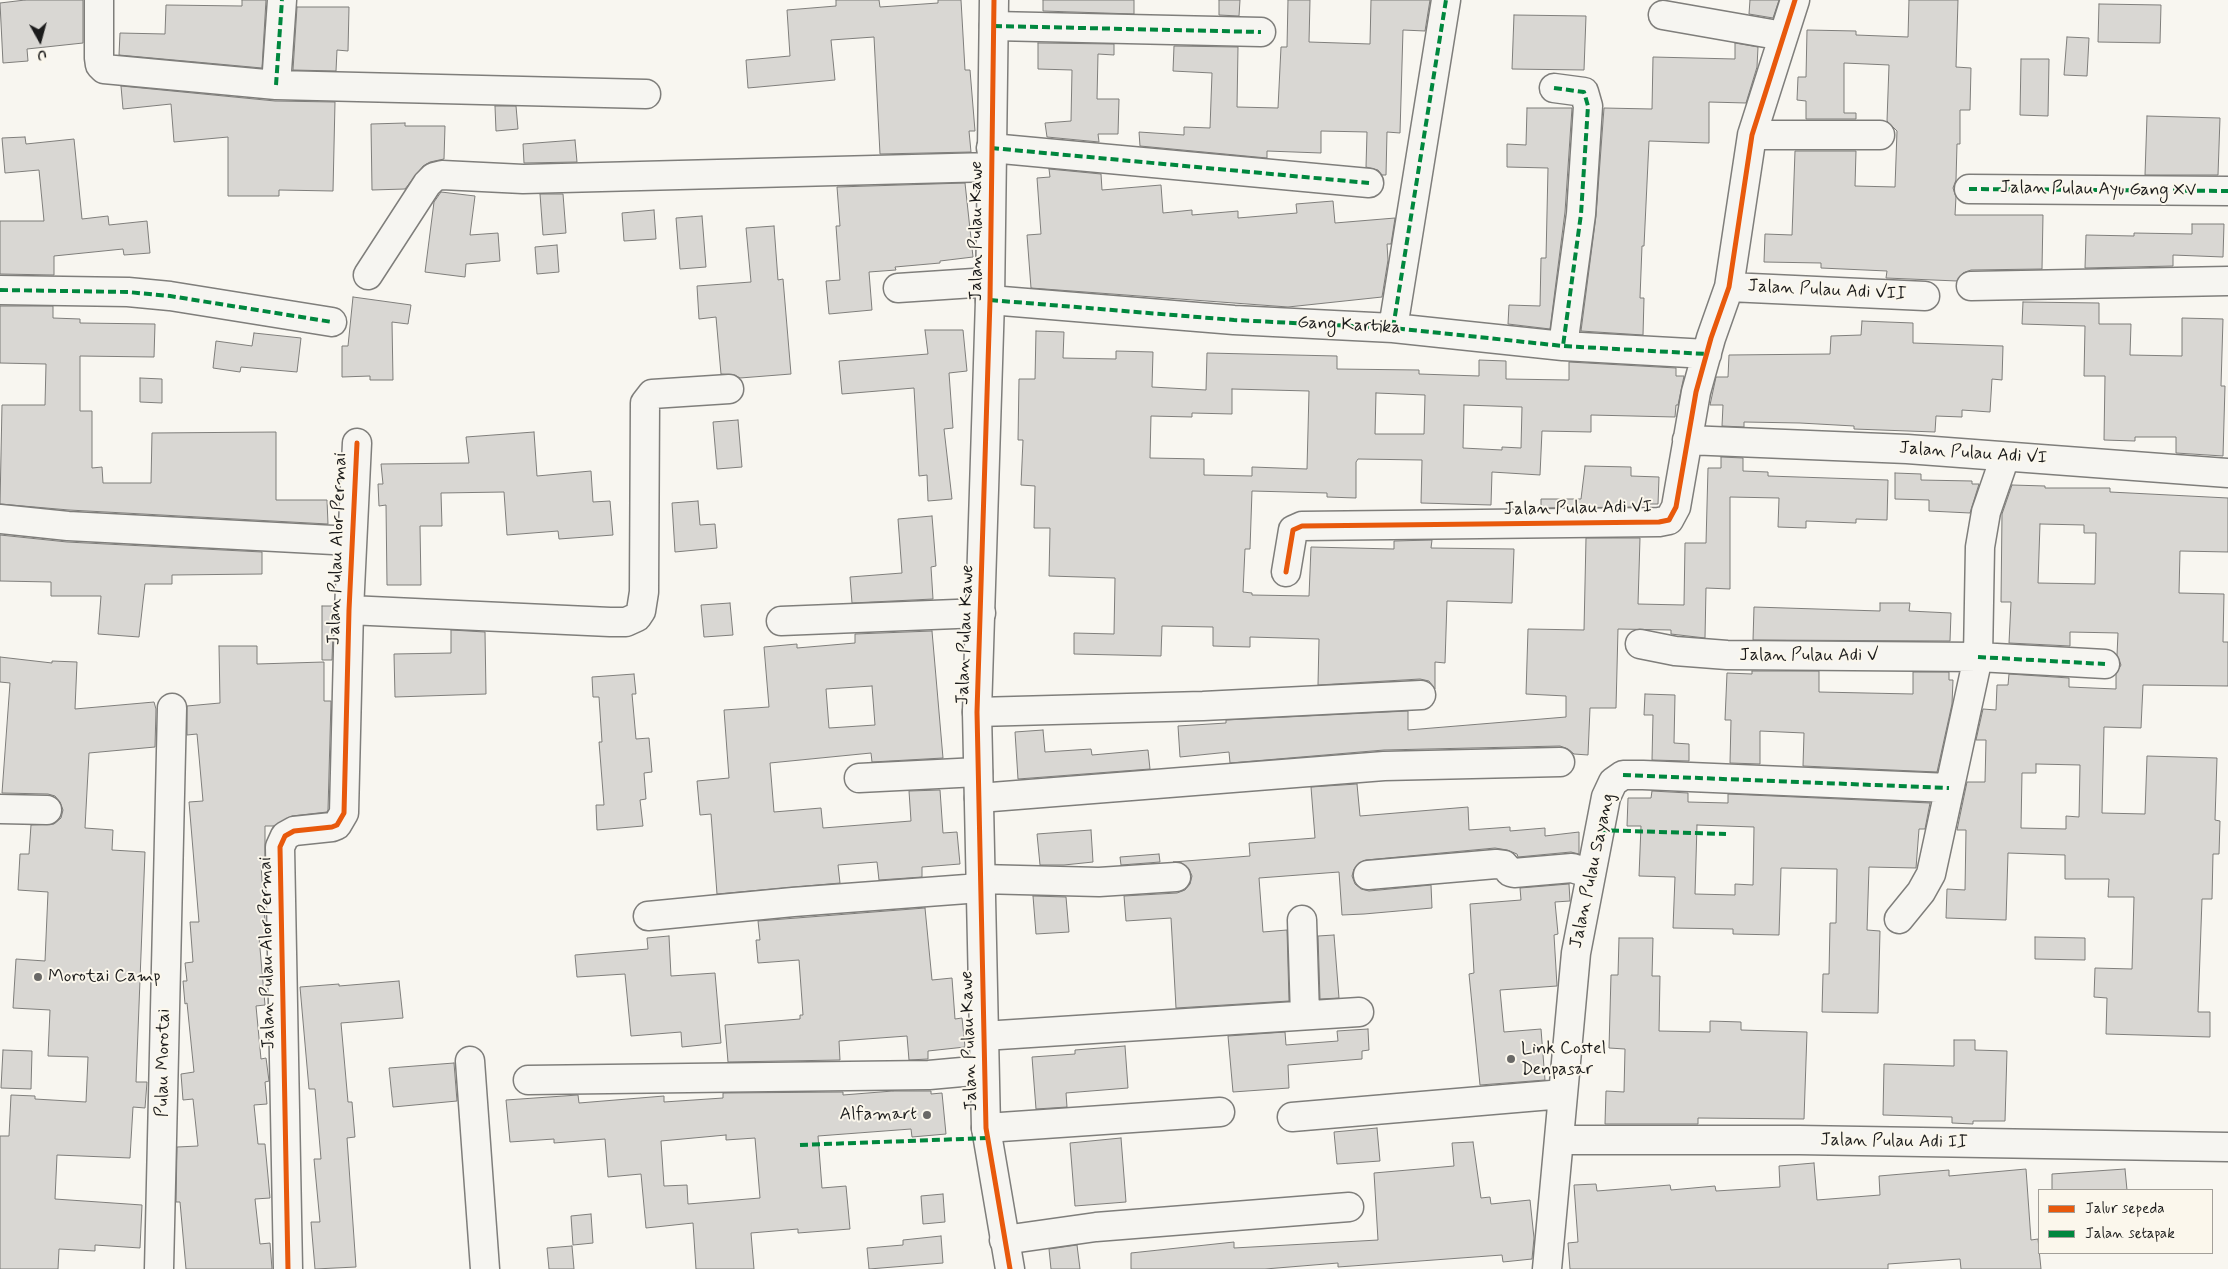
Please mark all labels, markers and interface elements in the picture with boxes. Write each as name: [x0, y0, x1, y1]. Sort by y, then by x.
north arrow: [15, 15, 65, 65]
text: U: [36, 45, 47, 64]
street label: Jalan Pulau Kawe: [966, 161, 988, 301]
street label: Jalan Pulau Ayu Gang XV: [2000, 177, 2196, 203]
street label: Jalan Pulau Adi VII: [1747, 276, 1907, 306]
street label: Gang Kartika: [1297, 313, 1401, 339]
street label: Jalan Pulau Adi VI: [1898, 438, 2048, 470]
street label: Jalan Pulau Alor Permai: [324, 452, 352, 646]
street label: Jalan Pulau Adi VI: [1504, 497, 1652, 521]
street label: Jalan Pulau Kawe: [953, 564, 979, 706]
street label: Jalan Pulau Adi V: [1739, 645, 1879, 667]
street label: Jalan Pulau Sayang: [1566, 792, 1620, 950]
street label: Jalan Pulau Alor Permai: [256, 857, 280, 1049]
place label: Morotai Camp: [48, 966, 161, 988]
street label: Jalan Pulau Kawe: [957, 970, 983, 1112]
marker: Morotai Camp: [32, 971, 44, 983]
street label: Pulau Morotai: [152, 1009, 176, 1117]
place label: Link Costel Denpasar: [1521, 1038, 1606, 1080]
marker: Link Costel Denpasar: [1505, 1053, 1517, 1065]
place label: Alfamart: [839, 1104, 917, 1126]
marker: Alfamart: [921, 1109, 933, 1121]
street label: Jalan Pulau Adi II: [1820, 1130, 1968, 1154]
legend: [2038, 1189, 2213, 1254]
text: Jalur sepeda: [2085, 1199, 2165, 1219]
text: Jalan setapak: [2085, 1224, 2175, 1244]

